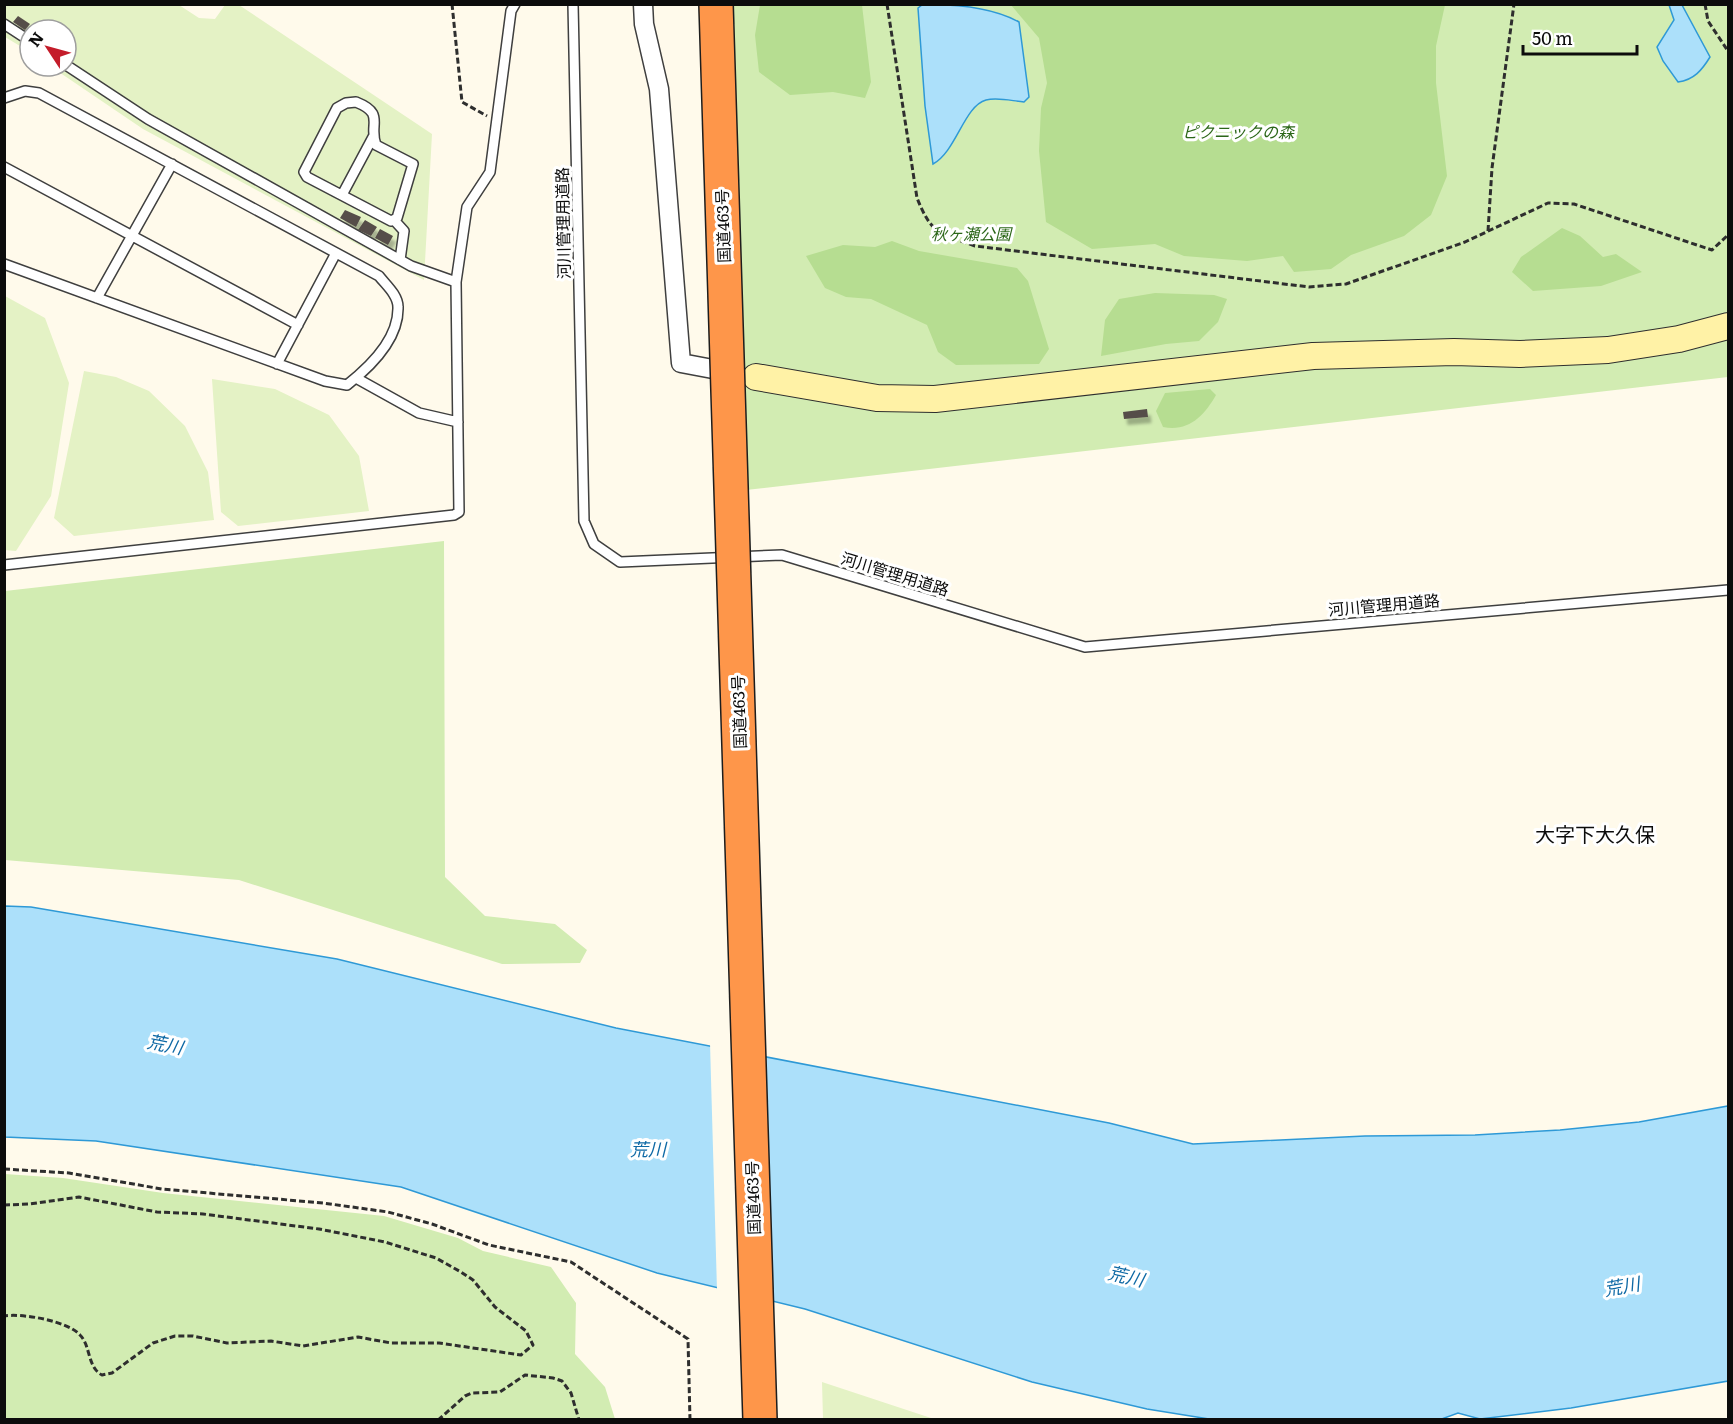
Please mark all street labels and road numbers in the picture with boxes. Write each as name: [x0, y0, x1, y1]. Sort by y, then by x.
street label: 河川管理用道路: [549, 167, 575, 279]
street label: 国道463号: [709, 189, 735, 263]
street label: 河川管理用道路: [838, 545, 952, 601]
street label: 河川管理用道路: [1327, 587, 1441, 621]
street label: 国道463号: [725, 675, 751, 749]
street label: 国道463号: [739, 1161, 765, 1235]

